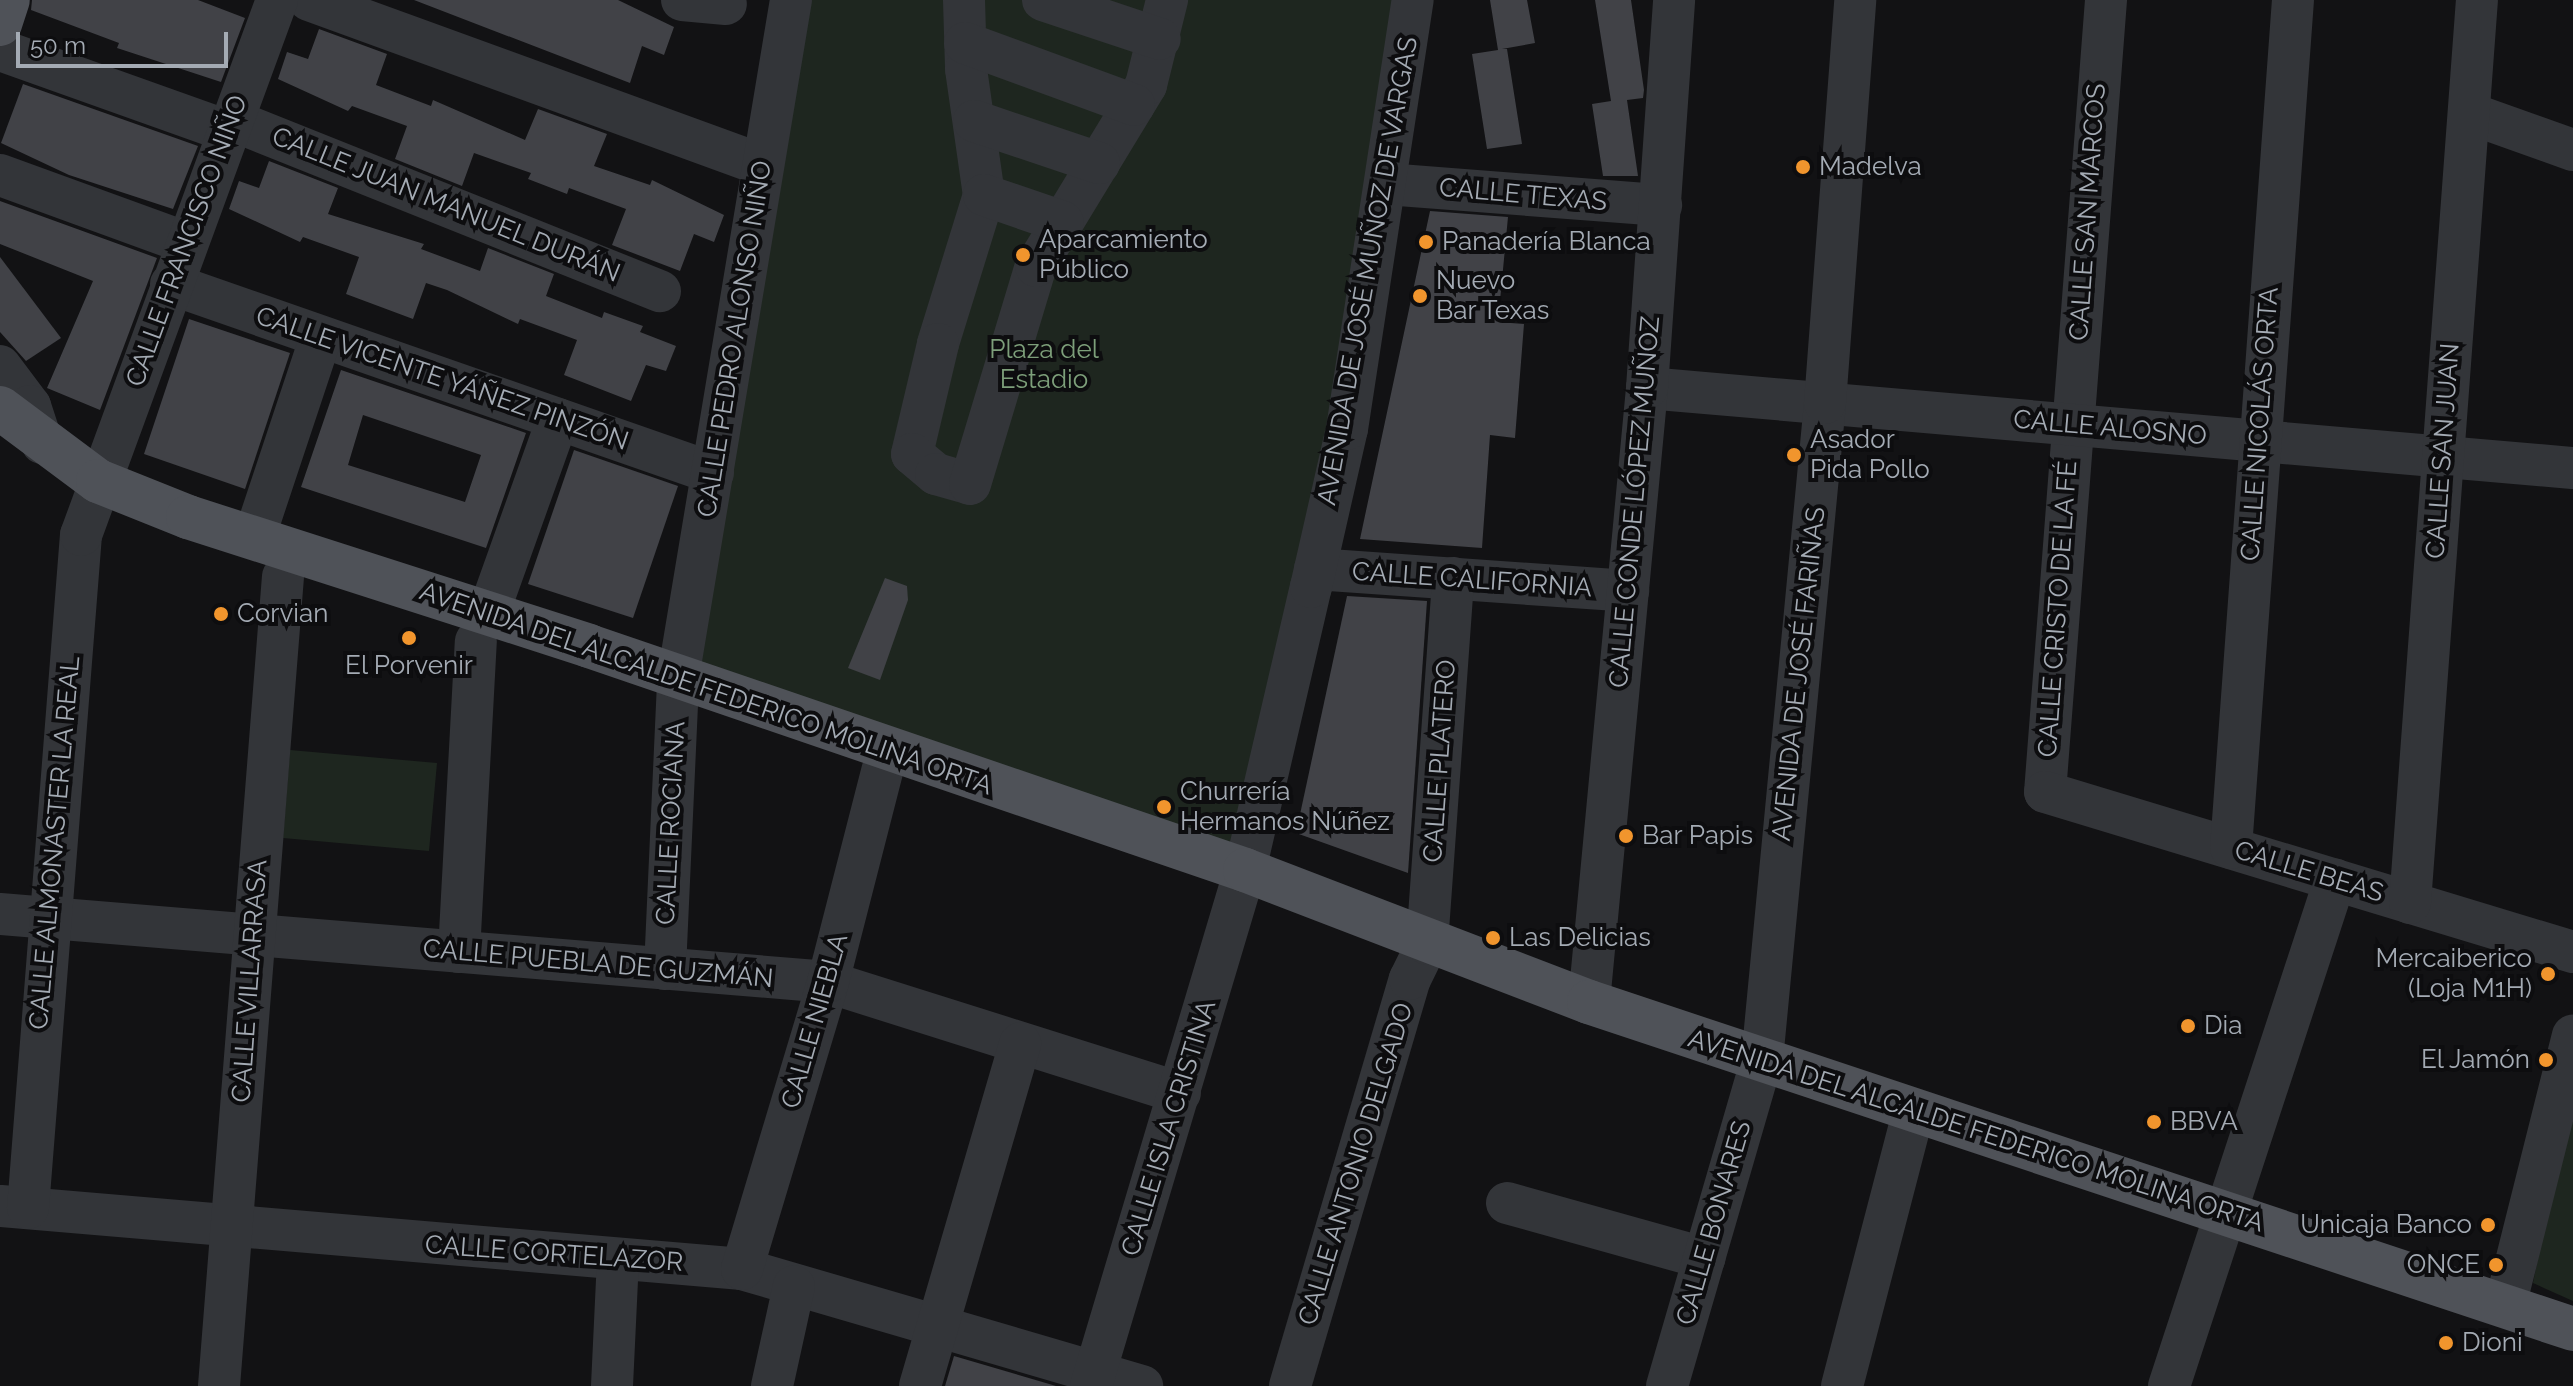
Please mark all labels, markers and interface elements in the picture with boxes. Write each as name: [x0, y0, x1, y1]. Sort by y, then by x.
scale bar: [20, 16, 232, 66]
text: 50 m: [30, 31, 86, 60]
street label: AVENIDA DE JOSÉ MUÑOZ DE VARGAS: [1311, 33, 1425, 509]
street label: CALLE SAN MARCOS: [2063, 82, 2113, 342]
street label: CALLE FRANCISCO NIÑO: [120, 91, 254, 391]
street label: CALLE JUAN MANUEL DURÁN: [267, 120, 625, 290]
place label: Madelva: [1819, 151, 1922, 183]
street label: CALLE PEDRO ALONSO NIÑO: [691, 158, 779, 520]
marker: Madelva: [1794, 158, 1812, 176]
street label: CALLE TEXAS: [1437, 172, 1609, 218]
place label: Aparcamiento Público: [1039, 224, 1208, 286]
place label: Panadería Blanca: [1442, 226, 1651, 258]
marker: Panadería Blanca: [1417, 233, 1435, 251]
marker: Aparcamiento Público: [1014, 246, 1032, 264]
place label: Nuevo Bar Texas: [1436, 265, 1551, 326]
street label: CALLE NICOLÁS ORTA: [2235, 286, 2285, 562]
marker: Nuevo Bar Texas: [1411, 287, 1429, 305]
street label: CALLE VICENTE YÁÑEZ PINZÓN: [251, 300, 633, 458]
street label: CALLE CONDE LÓPEZ MUÑOZ: [1603, 315, 1667, 689]
park label: Plaza del Estadio: [989, 334, 1099, 396]
street label: CALLE SAN JUAN: [2420, 342, 2466, 560]
street label: CALLE ALOSNO: [2012, 404, 2208, 452]
place label: Asador Pida Pollo: [1810, 424, 1930, 486]
marker: Asador Pida Pollo: [1785, 446, 1803, 464]
street label: CALLE CRISTO DE LA FÉ: [2032, 459, 2084, 759]
street label: AVENIDA DE JOSÉ FARIÑAS: [1766, 505, 1832, 843]
street label: CALLE CALIFORNIA: [1351, 556, 1593, 604]
street label: AVENIDA DEL ALCALDE FEDERICO MOLINA ORTA: [414, 575, 998, 803]
place label: Corvian: [237, 598, 328, 630]
marker: Corvian: [212, 605, 230, 623]
marker: El Porvenir: [400, 629, 418, 647]
place label: El Porvenir: [345, 650, 473, 682]
street label: CALLE ALMONASTER LA REAL: [23, 654, 87, 1032]
street label: CALLE PLATERO: [1417, 659, 1463, 863]
street label: CALLE ROCIANA: [650, 720, 692, 926]
place label: Churrería Hermanos Núñez: [1180, 776, 1390, 838]
marker: Churrería Hermanos Núñez: [1155, 798, 1173, 816]
place label: Bar Papis: [1642, 820, 1754, 852]
marker: Bar Papis: [1617, 827, 1635, 845]
street label: CALLE BEAS: [2231, 835, 2387, 909]
street label: CALLE VILLARRASA: [226, 858, 274, 1104]
place label: Las Delicias: [1509, 922, 1651, 954]
marker: Las Delicias: [1484, 929, 1502, 947]
street label: CALLE NIEBLA: [775, 930, 855, 1112]
street label: CALLE PUEBLA DE GUZMÁN: [421, 933, 775, 995]
place label: Mercaiberico (Loja M1H): [2376, 943, 2532, 1004]
marker: Mercaiberico (Loja M1H): [2539, 965, 2557, 983]
street label: CALLE ISLA CRISTINA: [1115, 996, 1223, 1260]
street label: CALLE ANTONIO DELGADO: [1292, 999, 1420, 1329]
place label: Dia: [2204, 1010, 2242, 1042]
marker: Dia: [2179, 1017, 2197, 1035]
street label: AVENIDA DEL ALCALDE FEDERICO MOLINA ORTA: [1683, 1022, 2269, 1240]
place label: El Jamón: [2419, 1044, 2530, 1076]
marker: El Jamón: [2537, 1051, 2555, 1069]
place label: BBVA: [2170, 1106, 2238, 1138]
marker: BBVA: [2145, 1113, 2163, 1131]
street label: CALLE BONARES: [1670, 1117, 1758, 1329]
place label: Unicaja Banco: [2300, 1209, 2472, 1241]
marker: Unicaja Banco: [2479, 1216, 2497, 1234]
street label: CALLE CORTELAZOR: [424, 1229, 684, 1279]
place label: ONCE: [2407, 1249, 2480, 1281]
marker: ONCE: [2487, 1256, 2505, 1274]
place label: Dioni: [2462, 1327, 2523, 1359]
marker: Dioni: [2437, 1334, 2455, 1352]

